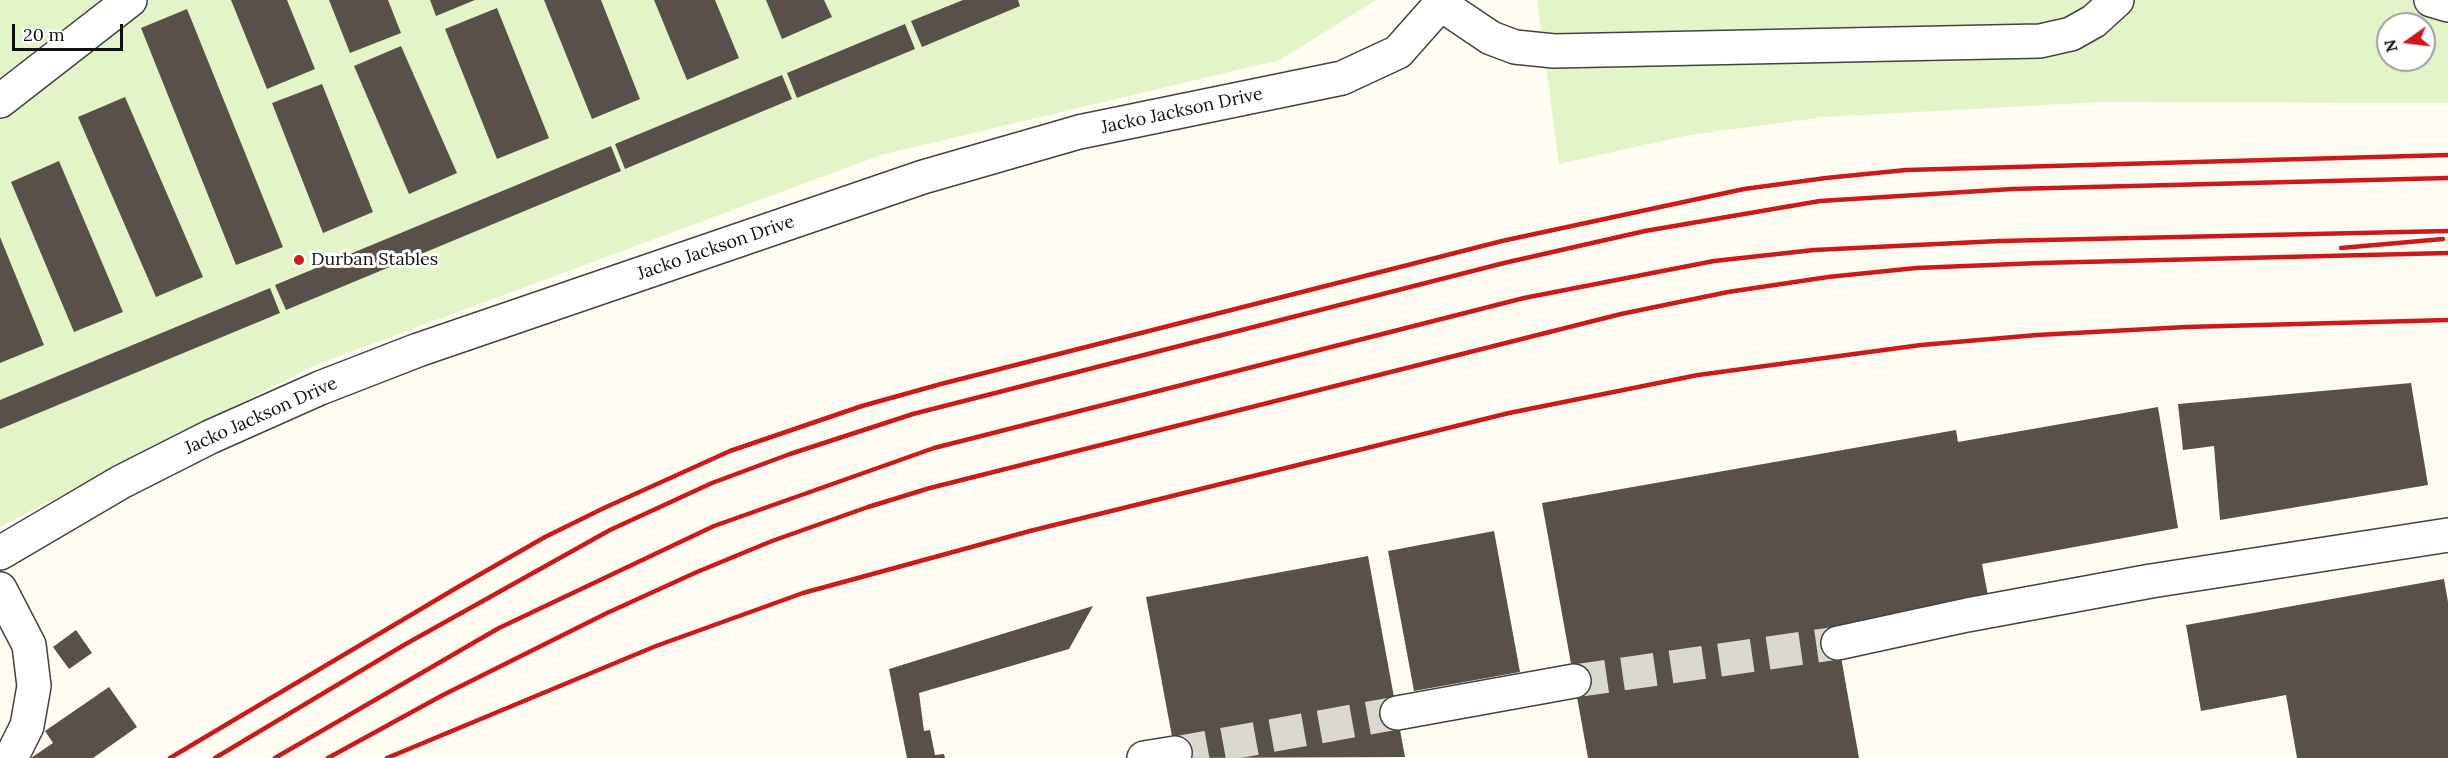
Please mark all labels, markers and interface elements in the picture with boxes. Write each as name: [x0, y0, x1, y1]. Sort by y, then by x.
scale bar: [15, 12, 126, 50]
north arrow: [2376, 12, 2436, 72]
text: 20 m: [23, 23, 65, 46]
text: N: [2379, 37, 2402, 54]
street label: Jacko Jackson Drive: [1099, 83, 1265, 139]
street label: Jacko Jackson Drive: [635, 211, 797, 285]
place label: Durban Stables: [311, 249, 438, 271]
marker: Durban Stables: [292, 253, 306, 267]
street label: Jacko Jackson Drive: [181, 373, 341, 459]

